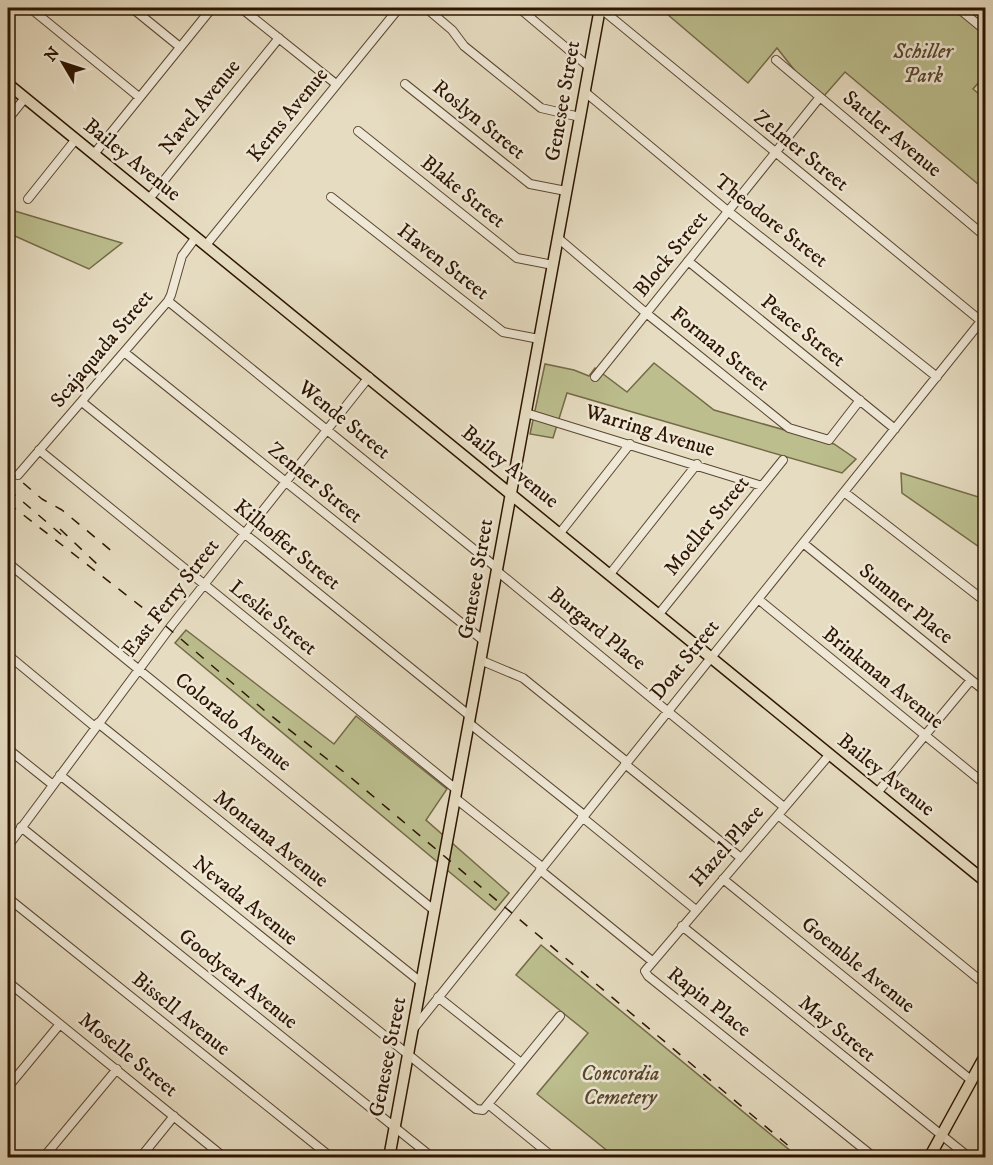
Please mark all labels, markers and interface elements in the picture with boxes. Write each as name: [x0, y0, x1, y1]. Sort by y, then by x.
north arrow: [33, 33, 93, 93]
street label: Genesee Street: [540, 39, 586, 163]
park label: Schiller Park: [892, 39, 954, 89]
text: N: [40, 43, 64, 66]
street label: Navel Avenue: [154, 54, 246, 160]
street label: Kerns Avenue: [242, 62, 334, 168]
street label: Roslyn Street: [427, 75, 531, 166]
street label: Sattler Avenue: [837, 85, 947, 183]
street label: Zelmer Street: [748, 105, 854, 197]
street label: Bailey Avenue: [78, 113, 186, 207]
street label: Blake Street: [415, 150, 511, 234]
street label: Theodore Street: [709, 169, 833, 274]
street label: Block Street: [628, 205, 714, 302]
street label: Haven Street: [392, 218, 494, 306]
street label: Scajaquada Street: [45, 285, 159, 413]
street label: Peace Street: [755, 289, 851, 373]
street label: Forman Street: [665, 301, 775, 397]
street label: Wende Street: [292, 374, 396, 465]
street label: Warring Avenue: [581, 399, 718, 463]
street label: Bailey Avenue: [456, 420, 564, 514]
street label: Zenner Street: [262, 437, 368, 529]
street label: Moeller Street: [659, 471, 755, 581]
street label: Kilhoffer Street: [228, 494, 346, 596]
street label: Genesee Street: [453, 517, 499, 641]
street label: East Ferry Street: [117, 534, 225, 662]
street label: Sumner Place: [854, 558, 959, 650]
street label: Leslie Street: [224, 575, 322, 661]
street label: Burgard Place: [543, 582, 651, 676]
street label: Doat Street: [645, 614, 725, 705]
street label: Brinkman Avenue: [817, 621, 949, 735]
street label: Colorado Avenue: [169, 667, 297, 777]
street label: Bailey Avenue: [832, 728, 940, 822]
street label: Montana Avenue: [208, 785, 334, 894]
street label: Hazel Place: [684, 799, 770, 892]
street label: Nevada Avenue: [187, 851, 303, 952]
street label: Goemble Avenue: [796, 911, 920, 1019]
street label: Goodyear Avenue: [173, 923, 303, 1035]
street label: Rapin Place: [662, 961, 756, 1043]
street label: Bissell Avenue: [127, 966, 236, 1062]
street label: May Street: [793, 990, 881, 1068]
street label: Genesee Street: [364, 995, 412, 1119]
street label: Moselle Street: [73, 1007, 183, 1103]
park label: Concordia Cemetery: [581, 1061, 659, 1111]

